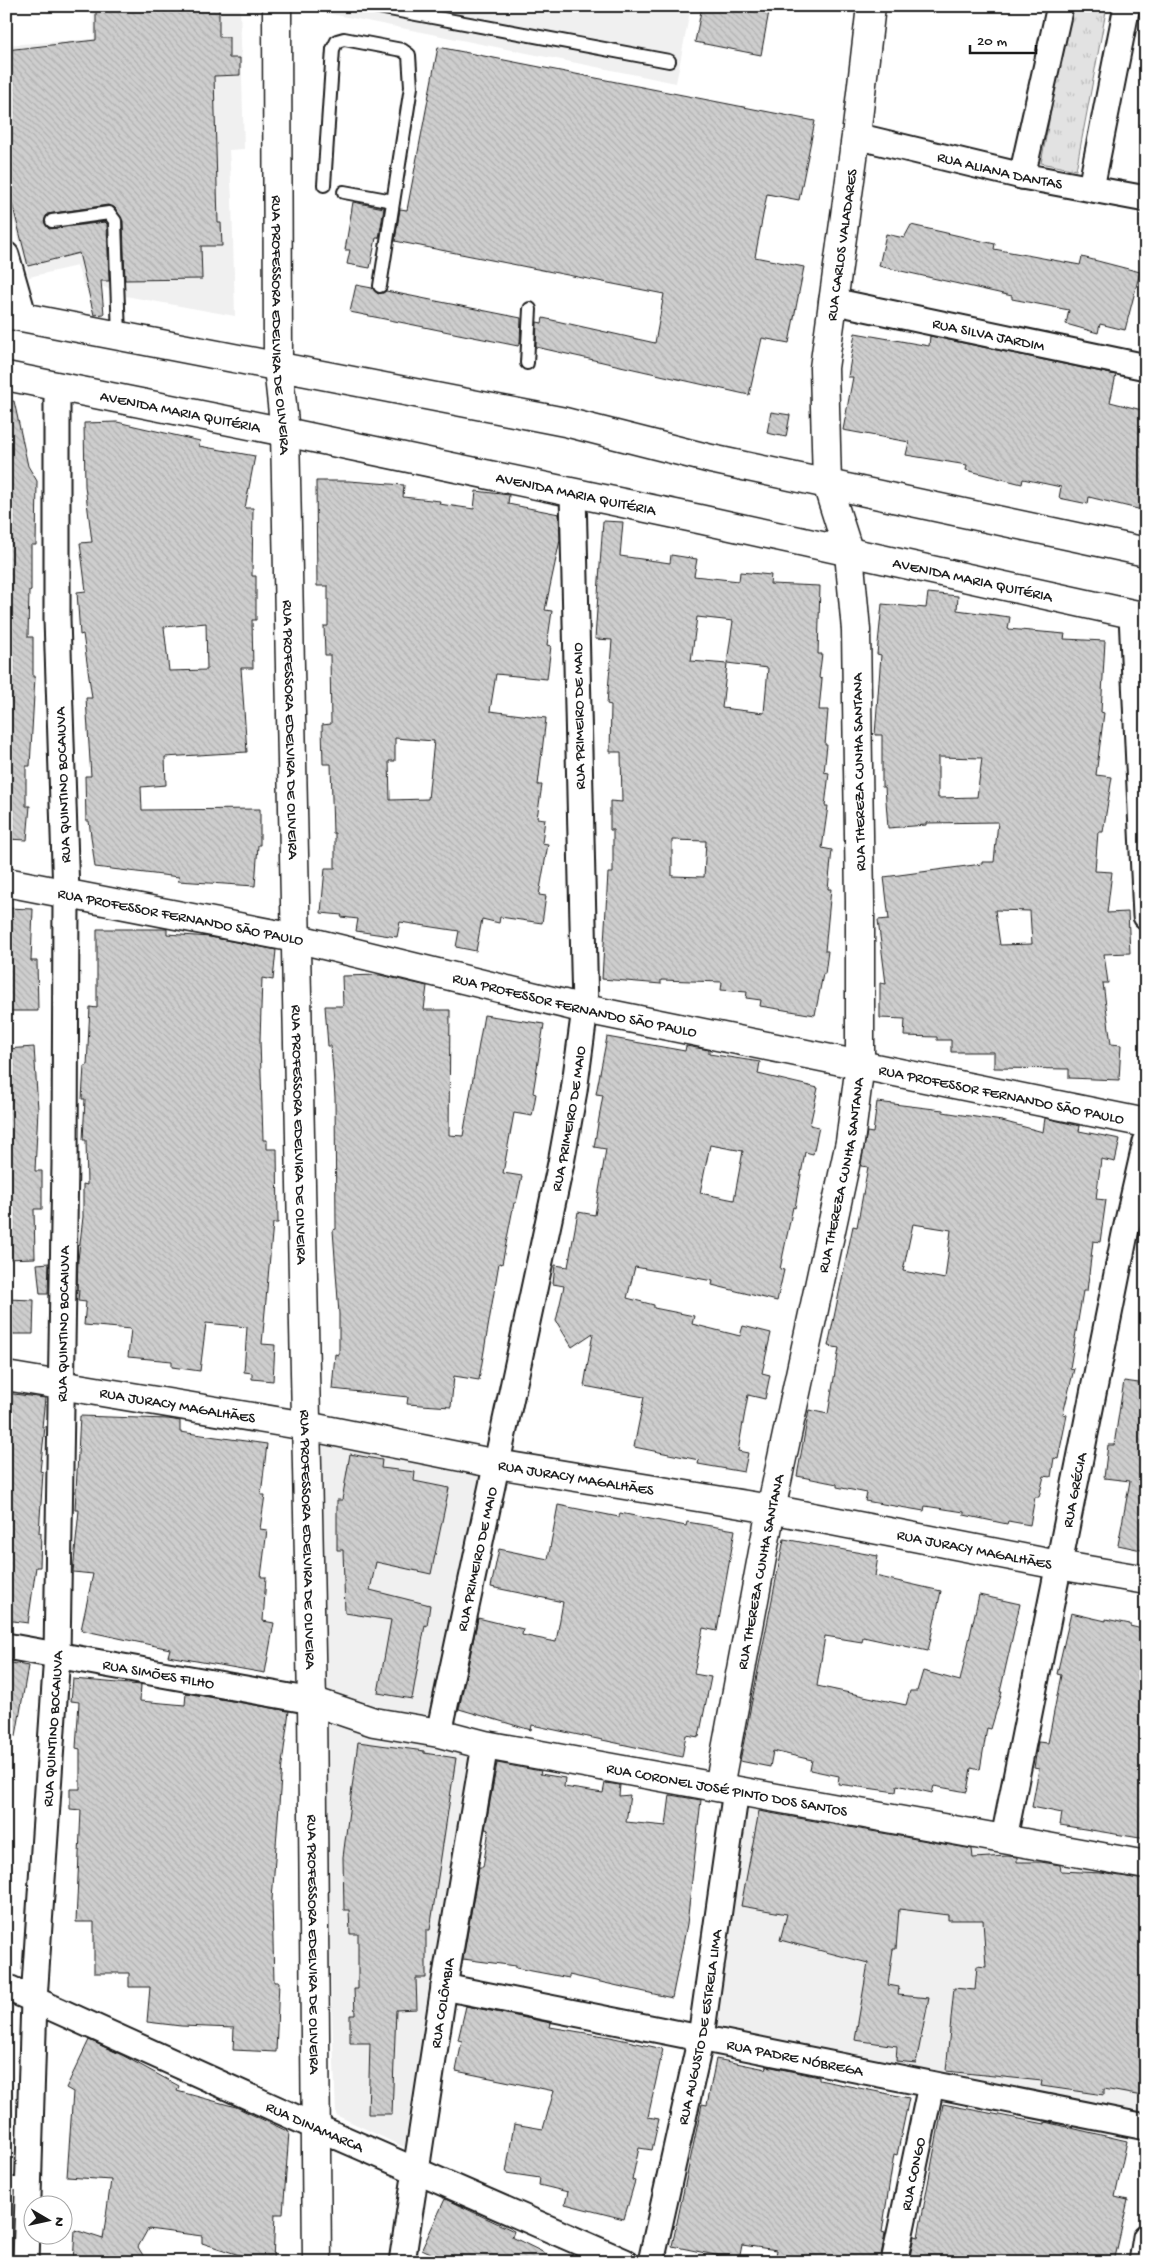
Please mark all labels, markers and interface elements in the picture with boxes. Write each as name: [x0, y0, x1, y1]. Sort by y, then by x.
scale bar: [970, 22, 1036, 54]
text: 20 m: [977, 33, 1007, 51]
street label: RUA ALIANA DANTAS: [935, 149, 1064, 194]
street label: RUA CARLOS VALADARES: [824, 168, 862, 322]
street label: RUA PROFESSORA EDELVIRA DE OLIVEIRA: [267, 195, 292, 456]
street label: RUA SILVA JARDIM: [930, 315, 1047, 357]
street label: AVENIDA MARIA QUITÉRIA: [98, 388, 263, 438]
street label: AVENIDA MARIA QUITÉRIA: [494, 470, 658, 521]
street label: AVENIDA MARIA QUITÉRIA: [891, 555, 1055, 608]
street label: RUA PROFESSORA EDELVIRA DE OLIVEIRA: [278, 600, 301, 861]
street label: RUA PRIMEIRO DE MAIO: [570, 642, 590, 790]
street label: RUA THEREZA CUNHA SANTANA: [849, 672, 871, 871]
street label: RUA QUINTINO BOCAIUVA: [52, 706, 76, 863]
street label: RUA PROFESSOR FERNANDO SÃO PAULO: [56, 885, 305, 951]
street label: RUA PROFESSOR FERNANDO SÃO PAULO: [450, 970, 698, 1042]
street label: RUA PROFESSORA EDELVIRA DE OLIVEIRA: [286, 1005, 310, 1266]
street label: RUA PRIMEIRO DE MAIO: [548, 1045, 591, 1193]
street label: RUA PROFESSOR FERNANDO SÃO PAULO: [877, 1062, 1125, 1129]
street label: RUA THEREZA CUNHA SANTANA: [815, 1075, 869, 1275]
street label: RUA QUINTINO BOCAIUVA: [54, 1245, 75, 1402]
street label: RUA JURACY MAGALHÃES: [98, 1385, 257, 1428]
street label: RUA PROFESSORA EDELVIRA DE OLIVEIRA: [295, 1409, 318, 1670]
street label: RUA GRÉCIA: [1059, 1450, 1092, 1529]
street label: RUA JURACY MAGALHÃES: [496, 1457, 655, 1501]
street label: RUA THEREZA CUNHA SANTANA: [734, 1472, 789, 1671]
street label: RUA PRIMEIRO DE MAIO: [454, 1486, 502, 1633]
street label: RUA JURACY MAGALHÃES: [895, 1527, 1053, 1575]
street label: RUA QUINTINO BOCAIUVA: [40, 1649, 68, 1807]
street label: RUA SIMÕES FILHO: [101, 1657, 216, 1694]
street label: RUA CORONEL JOSÉ PINTO DOS SANTOS: [605, 1760, 849, 1822]
street label: RUA PROFESSORA EDELVIRA DE OLIVEIRA: [302, 1815, 322, 2075]
street label: RUA AUGUSTO DE ESTRELA LIMA: [675, 1927, 727, 2127]
street label: RUA COLÔMBIA: [428, 1956, 460, 2050]
street label: RUA PADRE NÓBREGA: [725, 2037, 866, 2082]
street label: RUA DINAMARCA: [263, 2099, 367, 2158]
street label: RUA CONGO: [898, 2136, 931, 2213]
north arrow: [22, 2196, 72, 2246]
text: N: [49, 2216, 67, 2227]

